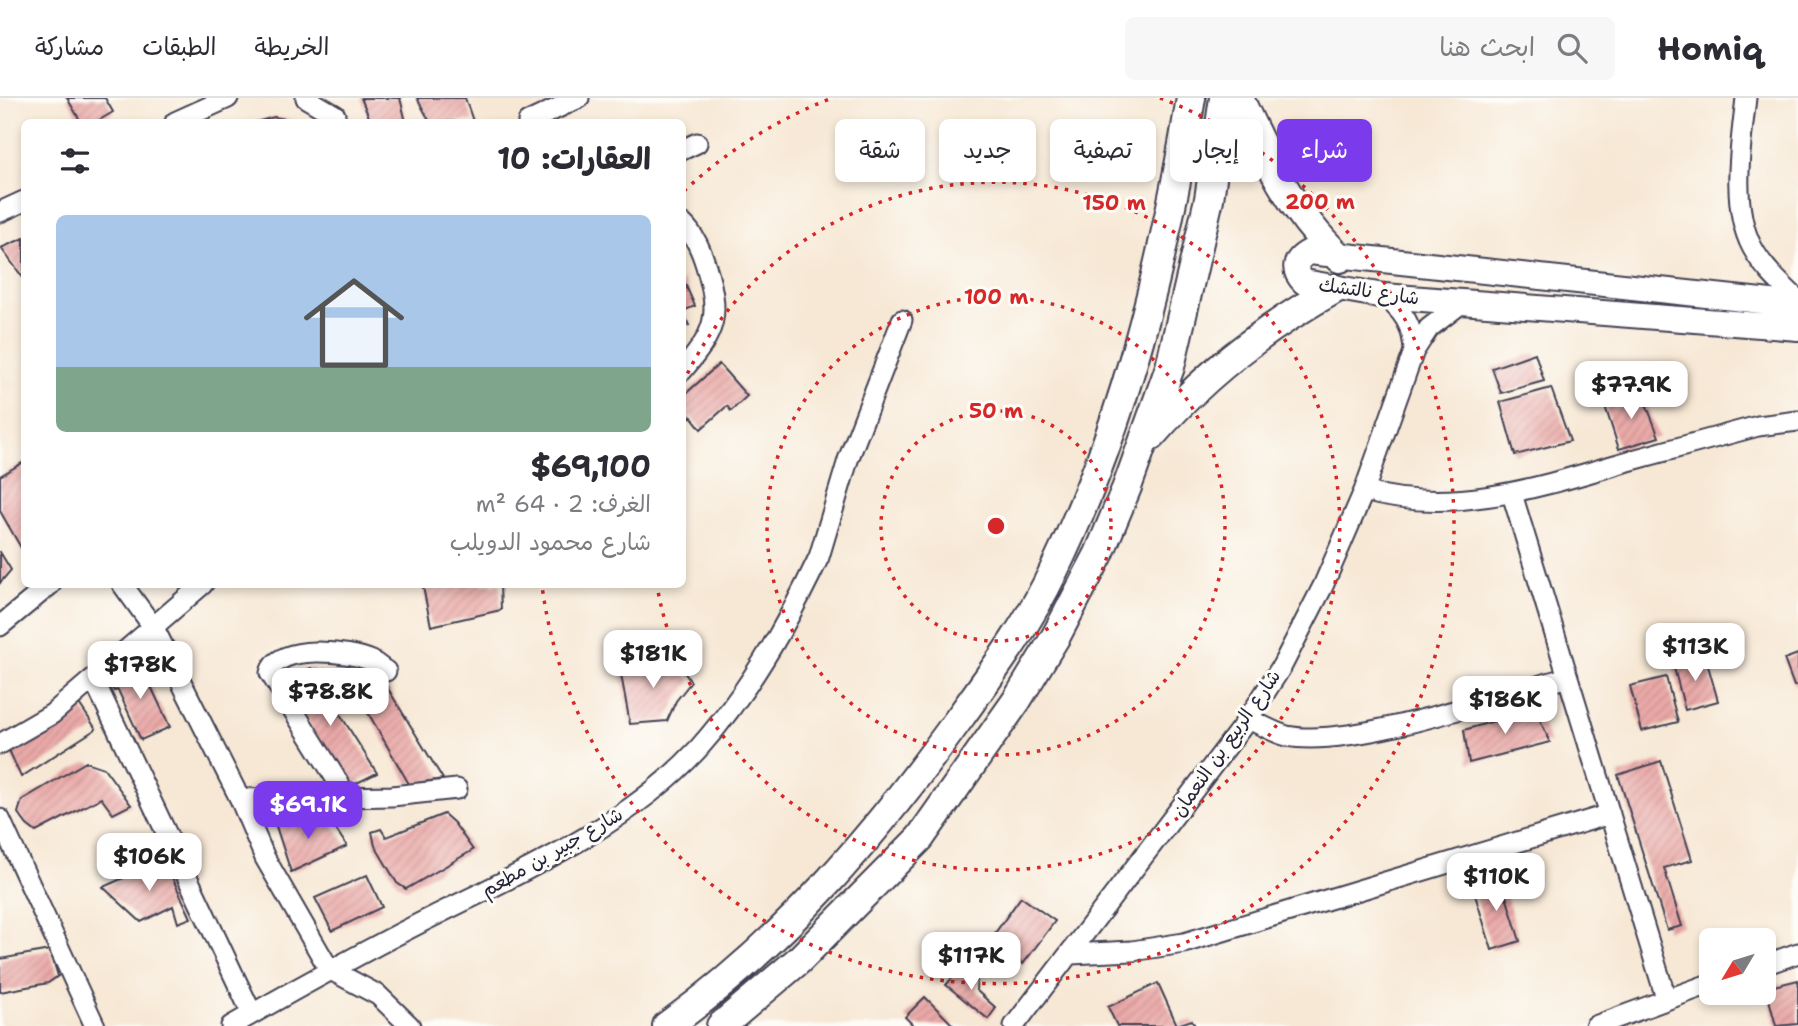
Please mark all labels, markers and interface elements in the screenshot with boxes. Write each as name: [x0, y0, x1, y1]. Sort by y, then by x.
search box: [1125, 17, 1615, 80]
text: Homiq: [1657, 26, 1763, 71]
text: ابحث هنا: [1439, 29, 1535, 64]
icon: search: [1553, 29, 1591, 67]
text: مشاركة: [35, 31, 104, 63]
text: الطبقات: [142, 31, 217, 63]
text: الخريطة: [255, 31, 329, 63]
chip: شقة: [835, 119, 925, 182]
chip: جديد: [939, 119, 1036, 182]
chip: تصفية: [1050, 119, 1156, 182]
chip: إيجار: [1170, 119, 1263, 182]
chip: شراء: [1277, 119, 1372, 182]
text: العقارات: 10: [497, 138, 651, 179]
icon: filters: [56, 142, 94, 180]
text: 200 m: [1285, 188, 1355, 216]
text: 150 m: [1082, 189, 1146, 217]
icon: home: [291, 260, 417, 386]
street label: شارع نالتشك: [1317, 272, 1421, 311]
text: 100 m: [964, 283, 1028, 311]
pin: $77.9K: [1574, 362, 1688, 421]
text: $77.9K: [1591, 369, 1671, 399]
text: 50 m: [969, 397, 1023, 425]
text: $69,100: [530, 446, 651, 487]
text: الغرف: 2 · 64 m²: [476, 489, 651, 519]
centre of rings: [984, 514, 1008, 538]
text: شارع محمود الدويلب: [450, 527, 651, 557]
pin: $113K: [1646, 624, 1744, 683]
pin: $181K: [604, 630, 702, 690]
text: $113K: [1662, 631, 1728, 661]
text: $181K: [619, 638, 687, 668]
pin: $178K: [91, 642, 189, 701]
text: $178K: [104, 649, 176, 679]
street label: شارع الربيع بن النعمان: [1166, 665, 1287, 822]
pin: $78.8K: [273, 668, 387, 728]
text: $78.8K: [288, 676, 372, 706]
pin: $186K: [1456, 676, 1554, 736]
text: $186K: [1468, 684, 1542, 714]
pin: $69.1K: [251, 782, 365, 841]
text: $69.1K: [269, 789, 347, 819]
street label: شارع جبير بن مطعم: [477, 801, 628, 904]
pin: $106K: [100, 834, 198, 893]
text: $106K: [113, 841, 185, 871]
pin: $110K: [1447, 854, 1545, 913]
text: $110K: [1463, 861, 1529, 891]
north arrow: [1699, 928, 1776, 1004]
map controls: [1699, 928, 1776, 1005]
pin: $117K: [922, 932, 1020, 992]
text: $117K: [938, 940, 1004, 970]

